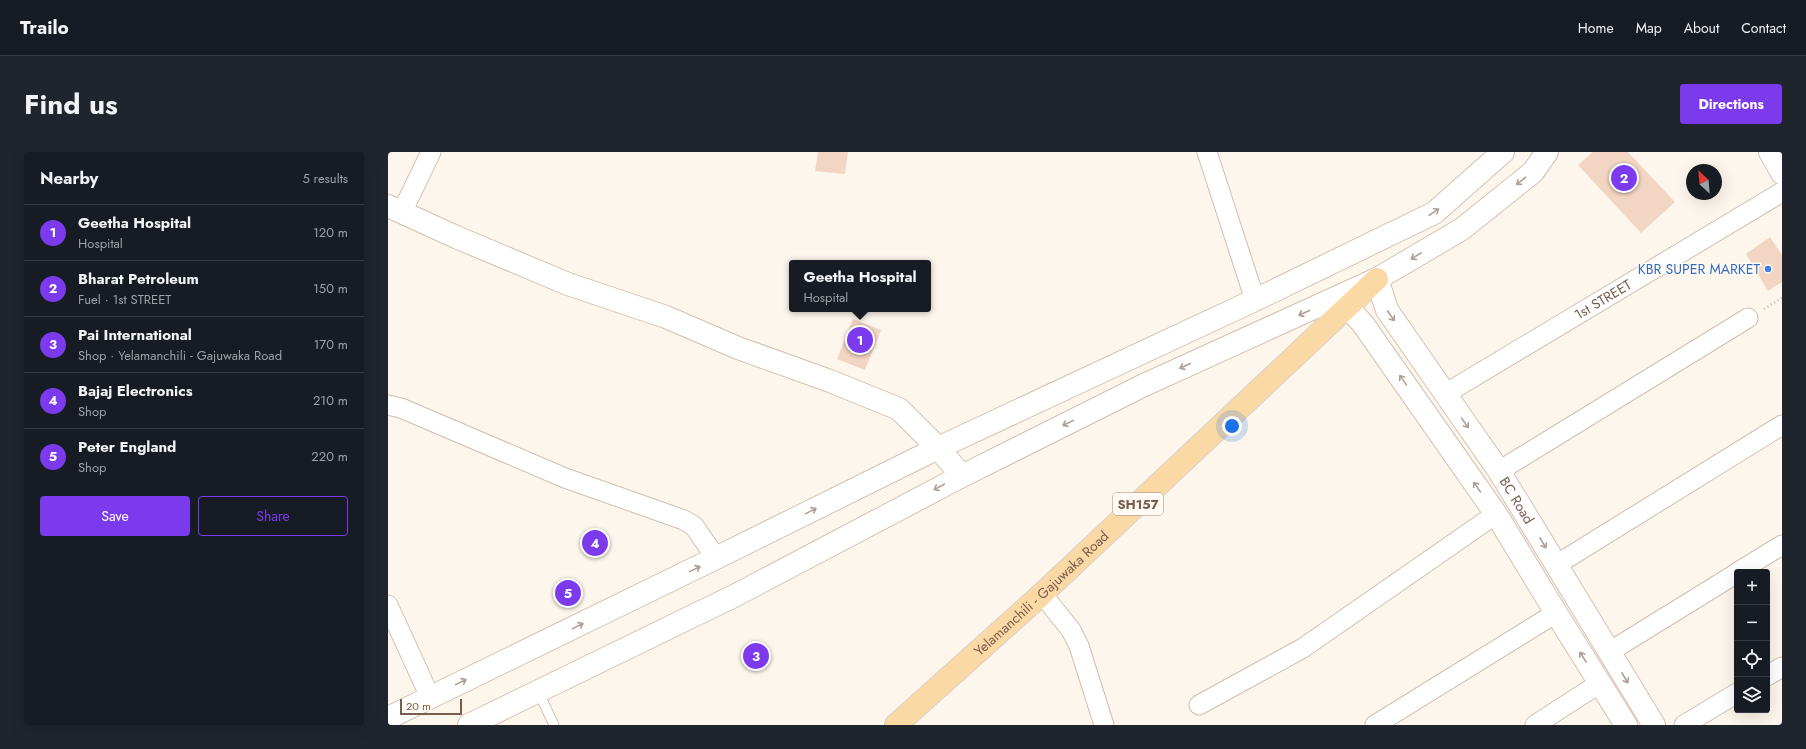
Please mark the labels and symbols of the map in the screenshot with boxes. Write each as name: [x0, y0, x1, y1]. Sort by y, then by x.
pin: 2: [1611, 163, 1637, 193]
north arrow: [1686, 164, 1722, 200]
one-way arrow: [1516, 177, 1527, 185]
one-way arrow: [1428, 208, 1439, 216]
one-way arrow: [1410, 253, 1422, 261]
place label: KBR SUPER MARKET: [1638, 259, 1760, 279]
marker: KBR SUPER MARKET: [1763, 264, 1773, 274]
street label: 1st STREET: [1570, 274, 1636, 324]
one-way arrow: [1298, 310, 1310, 317]
one-way arrow: [1387, 310, 1395, 321]
pin: 1: [847, 325, 873, 355]
one-way arrow: [1180, 363, 1192, 370]
one-way arrow: [1399, 375, 1407, 386]
your location: [1222, 416, 1242, 436]
one-way arrow: [1461, 417, 1469, 428]
one-way arrow: [1062, 420, 1074, 427]
street label: BC Road: [1495, 473, 1539, 528]
one-way arrow: [1473, 482, 1481, 493]
one-way arrow: [934, 484, 946, 492]
road number: SH157: [1113, 493, 1163, 515]
one-way arrow: [805, 507, 817, 514]
street label: Yelamanchili - Gajuwaka Road: [969, 526, 1113, 661]
pin: 4: [582, 528, 608, 558]
one-way arrow: [1539, 537, 1547, 548]
one-way arrow: [688, 565, 700, 572]
pin: 5: [555, 578, 581, 608]
one-way arrow: [571, 621, 583, 629]
pin: 3: [743, 641, 769, 671]
one-way arrow: [1579, 651, 1587, 662]
one-way arrow: [1621, 672, 1629, 683]
one-way arrow: [454, 678, 466, 685]
scale bar: [400, 697, 462, 716]

